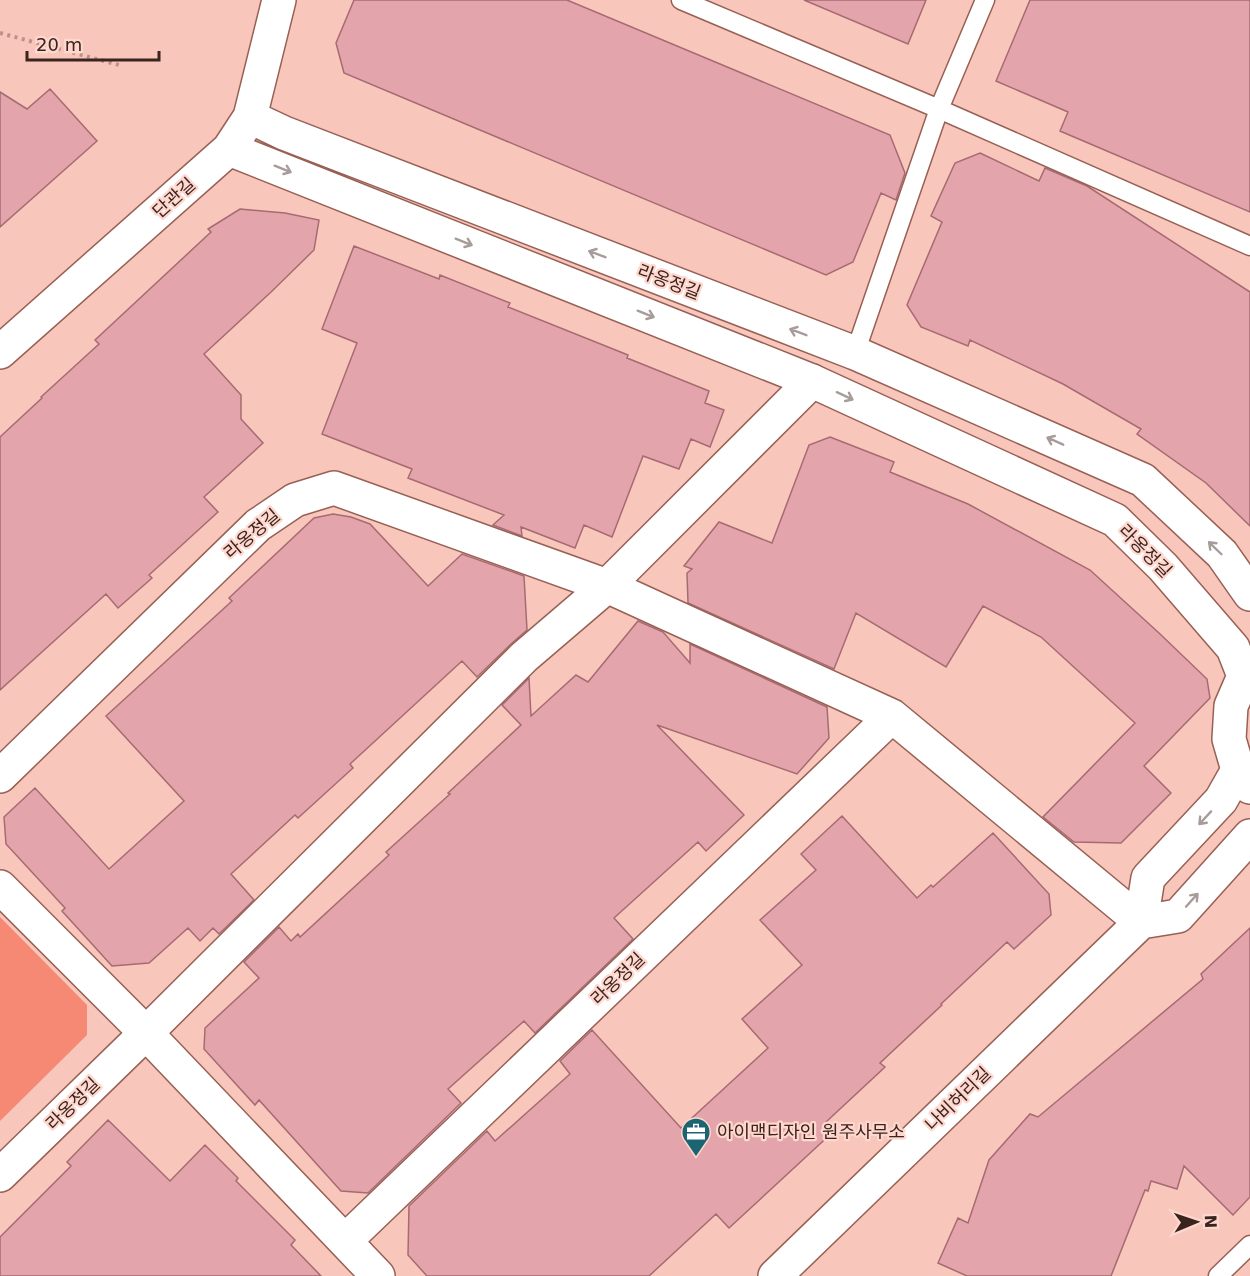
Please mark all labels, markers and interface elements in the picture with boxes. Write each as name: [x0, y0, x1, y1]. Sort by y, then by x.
scale bar: [27, 24, 159, 62]
text: 20 m: [36, 34, 82, 55]
one-way arrow: [274, 165, 292, 176]
street label: 단관길: [148, 173, 199, 222]
one-way arrow: [455, 237, 473, 248]
one-way arrow: [588, 248, 606, 259]
street label: 라옹정길: [634, 260, 704, 303]
one-way arrow: [636, 309, 654, 320]
one-way arrow: [789, 325, 808, 336]
one-way arrow: [836, 391, 854, 402]
one-way arrow: [1046, 435, 1064, 447]
street label: 라옹정길: [220, 504, 284, 563]
street label: 라옹정길: [1115, 520, 1176, 581]
one-way arrow: [1207, 540, 1222, 555]
one-way arrow: [1198, 810, 1212, 825]
one-way arrow: [1185, 893, 1199, 908]
street label: 라옹정길: [587, 948, 649, 1009]
street label: 나비허리길: [921, 1062, 995, 1135]
street label: 라옹정길: [42, 1073, 104, 1134]
office icon: 아이맥디자인 원주사무소: [680, 1116, 712, 1158]
place label: 아이맥디자인 원주사무소: [717, 1121, 905, 1142]
north arrow: [1166, 1192, 1226, 1252]
text: N: [1201, 1214, 1220, 1229]

